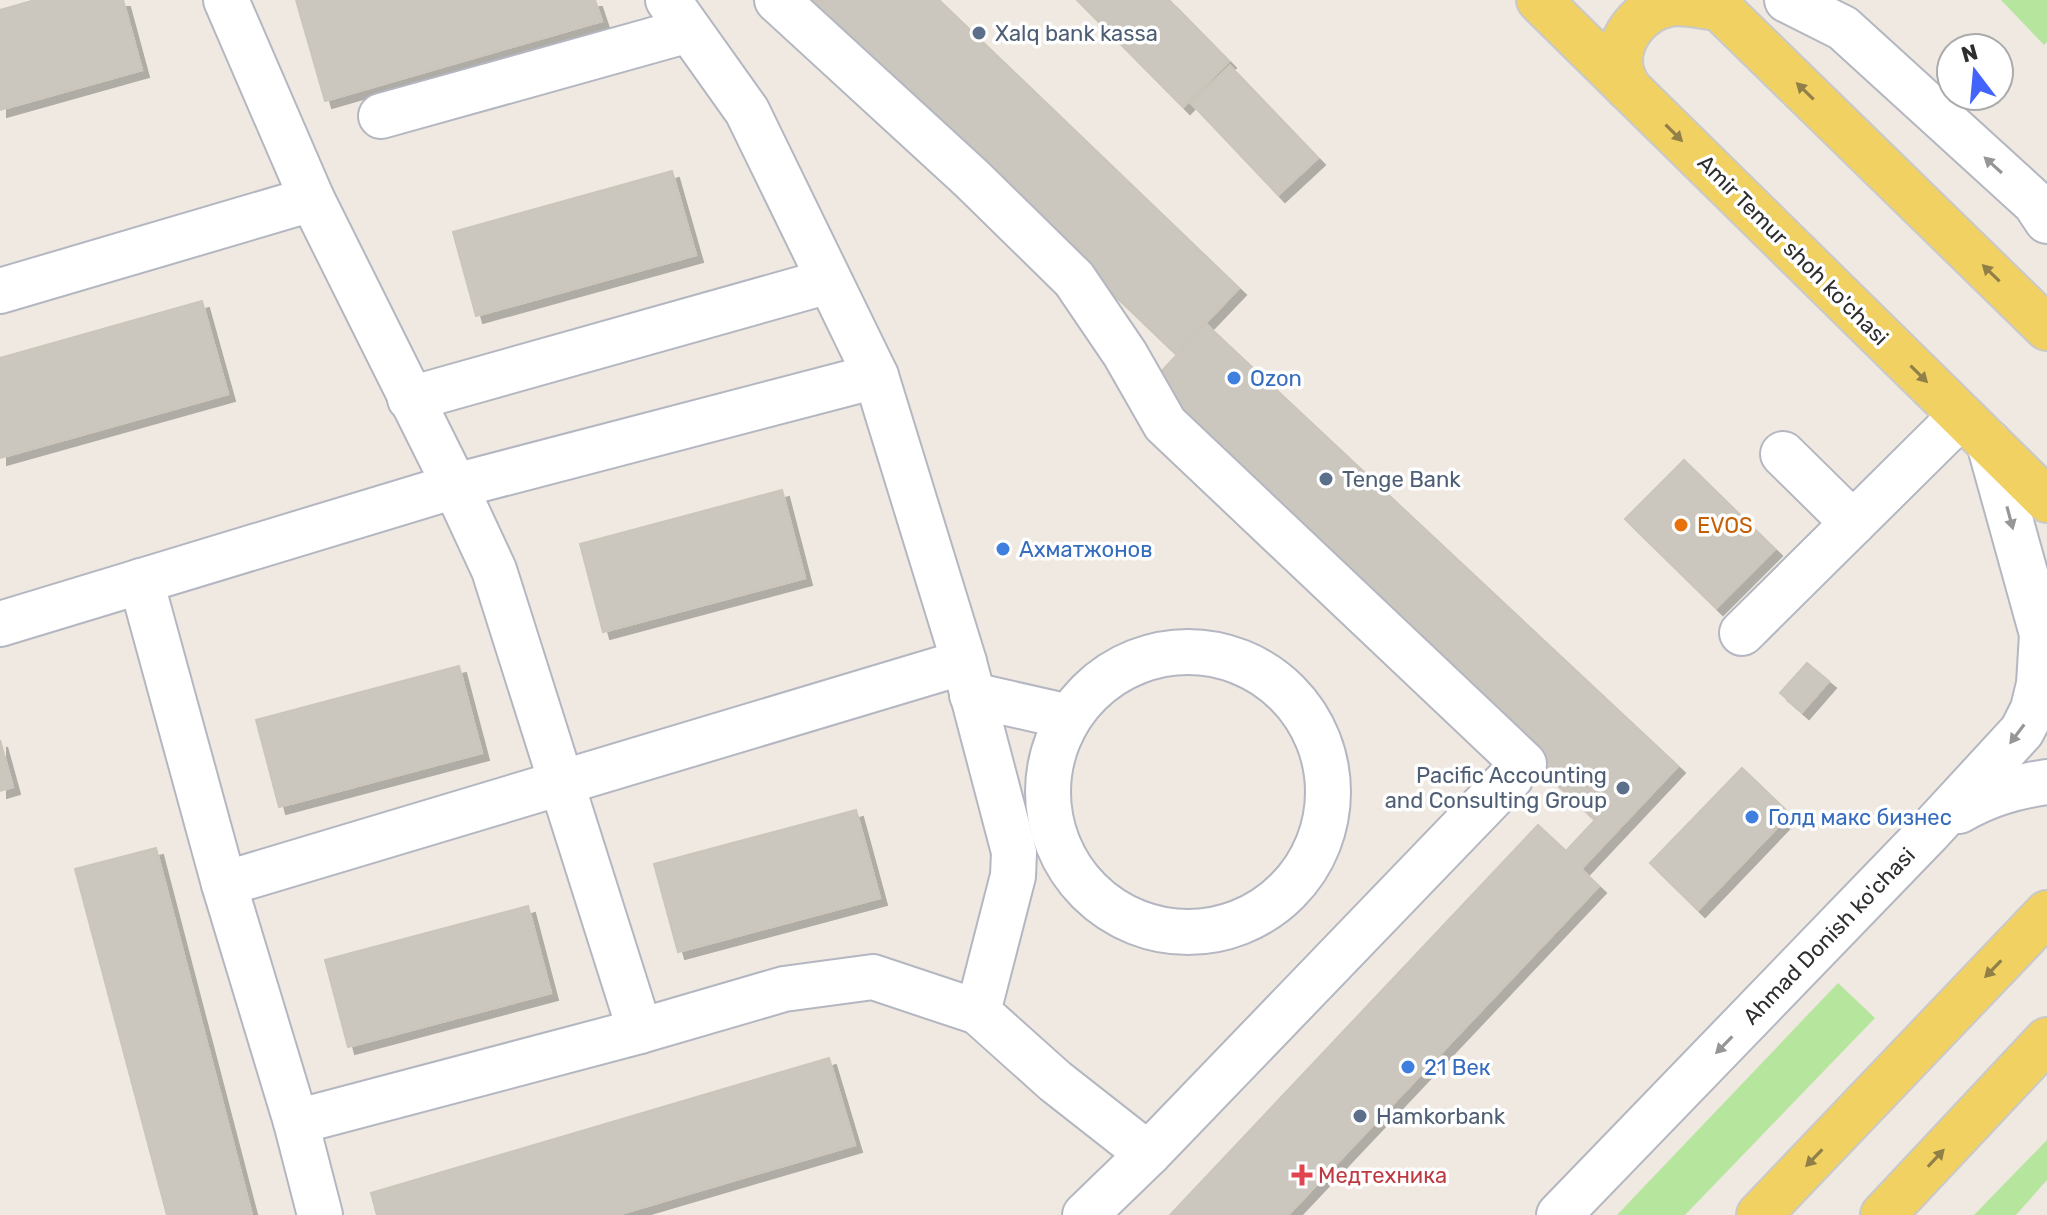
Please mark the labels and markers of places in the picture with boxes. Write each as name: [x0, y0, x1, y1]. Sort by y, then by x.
place label: Xalq bank kassa: [995, 20, 1158, 47]
marker: Xalq bank kassa: [970, 24, 988, 42]
place label: Ozon: [1250, 365, 1302, 392]
marker: Ozon: [1225, 369, 1243, 387]
place label: Tenge Bank: [1342, 466, 1461, 493]
marker: Tenge Bank: [1317, 470, 1335, 488]
place label: EVOS: [1697, 512, 1753, 539]
marker: EVOS: [1672, 516, 1690, 534]
place label: Ахматжонов: [1019, 536, 1153, 563]
marker: Ахматжонов: [994, 540, 1012, 558]
place label: Pacific Accounting and Consulting Group: [1385, 762, 1607, 814]
marker: Pacific Accounting and Consulting Group: [1614, 779, 1632, 797]
place label: Голд макс бизнес: [1768, 804, 1952, 831]
marker: Голд макс бизнес: [1743, 808, 1761, 826]
place label: 21 Век: [1424, 1054, 1491, 1081]
marker: 21 Век: [1399, 1058, 1417, 1076]
place label: Hamkorbank: [1376, 1103, 1506, 1130]
marker: Hamkorbank: [1351, 1107, 1369, 1125]
place label: Медтехника: [1318, 1162, 1447, 1189]
marker: Медтехника: [1293, 1166, 1311, 1184]

